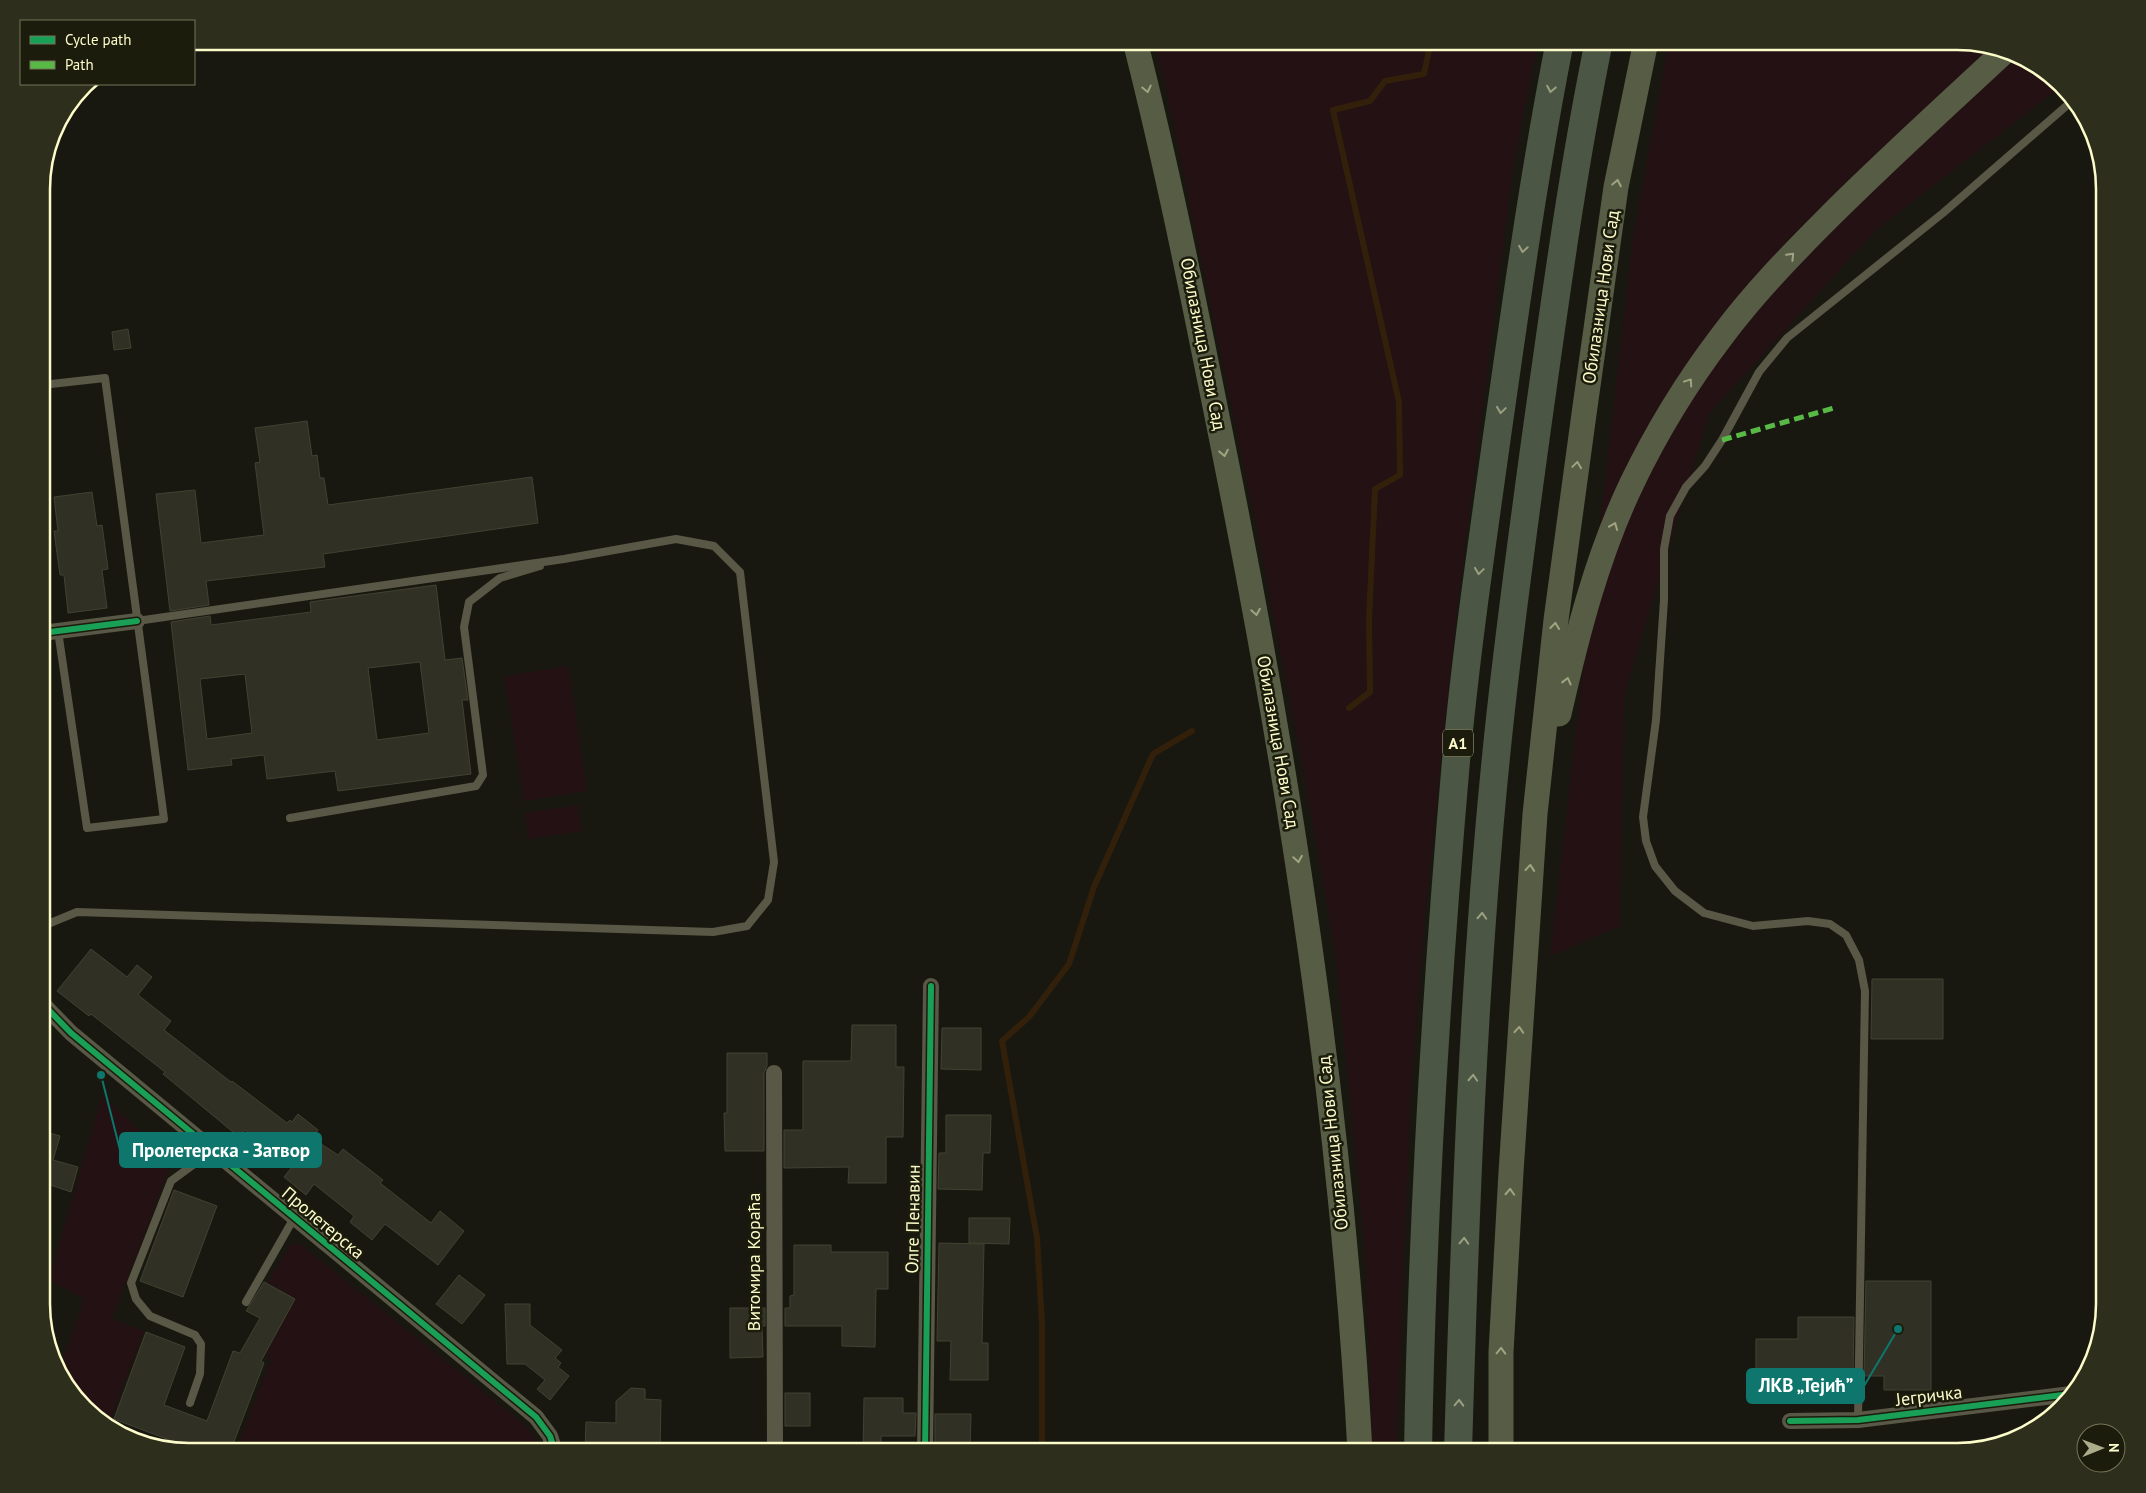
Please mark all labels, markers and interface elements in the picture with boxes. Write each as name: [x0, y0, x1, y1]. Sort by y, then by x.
legend: [20, 20, 195, 85]
text: Cycle path: [65, 30, 131, 49]
text: Path: [65, 55, 94, 74]
one-way arrow: [1141, 84, 1152, 93]
one-way arrow: [1546, 85, 1556, 93]
one-way arrow: [1612, 178, 1622, 187]
street label: Обилазница Нови Сад: [1577, 208, 1624, 385]
one-way arrow: [1519, 245, 1529, 254]
one-way arrow: [1785, 253, 1794, 262]
street label: Обилазница Нови Сад: [1175, 256, 1232, 432]
one-way arrow: [1683, 379, 1692, 388]
one-way arrow: [1496, 406, 1507, 414]
one-way arrow: [1219, 448, 1229, 457]
one-way arrow: [1571, 461, 1581, 469]
one-way arrow: [1608, 522, 1618, 531]
one-way arrow: [1474, 567, 1484, 575]
one-way arrow: [1250, 608, 1260, 617]
one-way arrow: [1549, 622, 1560, 630]
street label: Обилазница Нови Сад: [1252, 654, 1305, 830]
one-way arrow: [1561, 678, 1571, 686]
road number: A1: [1443, 730, 1473, 756]
one-way arrow: [1292, 855, 1303, 863]
one-way arrow: [1525, 863, 1536, 871]
one-way arrow: [1477, 912, 1488, 920]
one-way arrow: [1514, 1025, 1525, 1033]
street label: Обилазница Нови Сад: [1312, 1054, 1353, 1231]
one-way arrow: [1467, 1074, 1478, 1082]
callout: Пролетерска - Затвор: [120, 1133, 321, 1167]
text: Пролетерска - Затвор: [132, 1138, 310, 1162]
street label: Олге Пенавин: [900, 1164, 925, 1274]
street label: Пролетерска: [277, 1181, 369, 1264]
one-way arrow: [1504, 1188, 1515, 1196]
street label: Витомира Кораћа: [742, 1193, 765, 1331]
one-way arrow: [1459, 1236, 1469, 1244]
one-way arrow: [1496, 1346, 1507, 1354]
callout: ЛКВ „Тејић”: [1747, 1369, 1864, 1403]
text: ЛКВ „Тејић”: [1758, 1373, 1853, 1397]
street label: Јегричка: [1893, 1380, 1964, 1411]
one-way arrow: [1454, 1399, 1465, 1407]
north arrow: [2076, 1423, 2126, 1473]
text: N: [2105, 1443, 2123, 1453]

